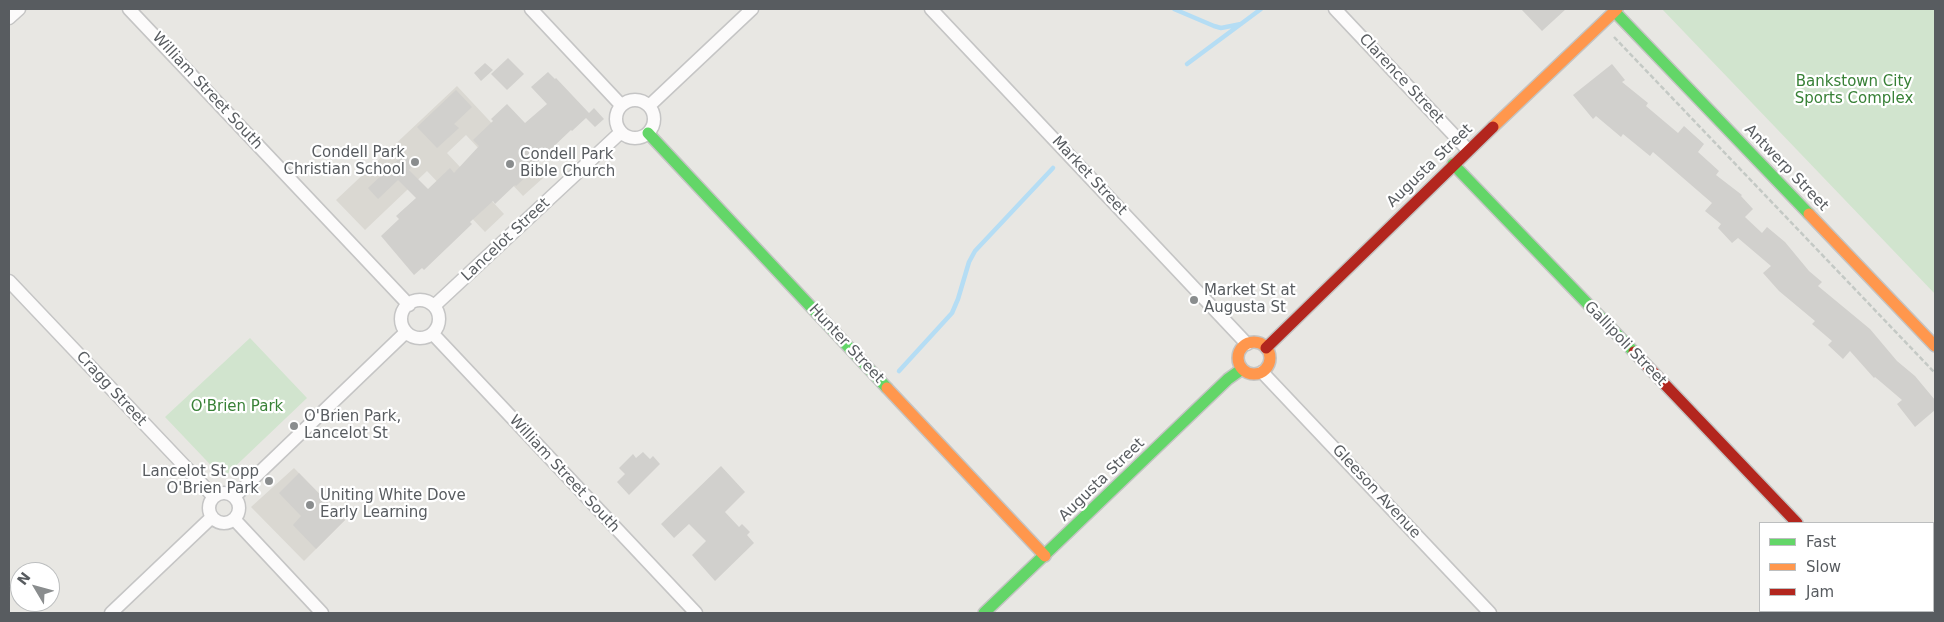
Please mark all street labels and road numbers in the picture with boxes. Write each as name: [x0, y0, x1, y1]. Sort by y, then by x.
street label: William Street South: [148, 29, 266, 153]
street label: Clarence Street: [1355, 30, 1447, 128]
street label: Augusta Street: [1383, 121, 1477, 211]
street label: Antwerp Street: [1740, 121, 1832, 215]
street label: Market Street: [1048, 133, 1130, 219]
street label: Lancelot Street: [458, 195, 554, 285]
street label: Gallipoli Street: [1580, 298, 1670, 390]
street label: Hunter Street: [805, 301, 887, 387]
street label: Cragg Street: [72, 348, 150, 430]
street label: William Street South: [505, 412, 623, 536]
street label: Augusta Street: [1055, 435, 1149, 525]
street label: Gleeson Avenue: [1328, 442, 1424, 542]

